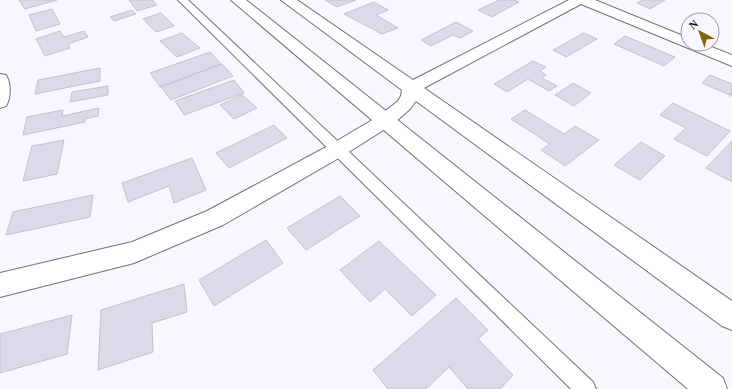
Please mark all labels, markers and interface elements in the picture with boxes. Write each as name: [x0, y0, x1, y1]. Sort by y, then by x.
north arrow: [680, 12, 720, 52]
text: N: [687, 17, 700, 32]

